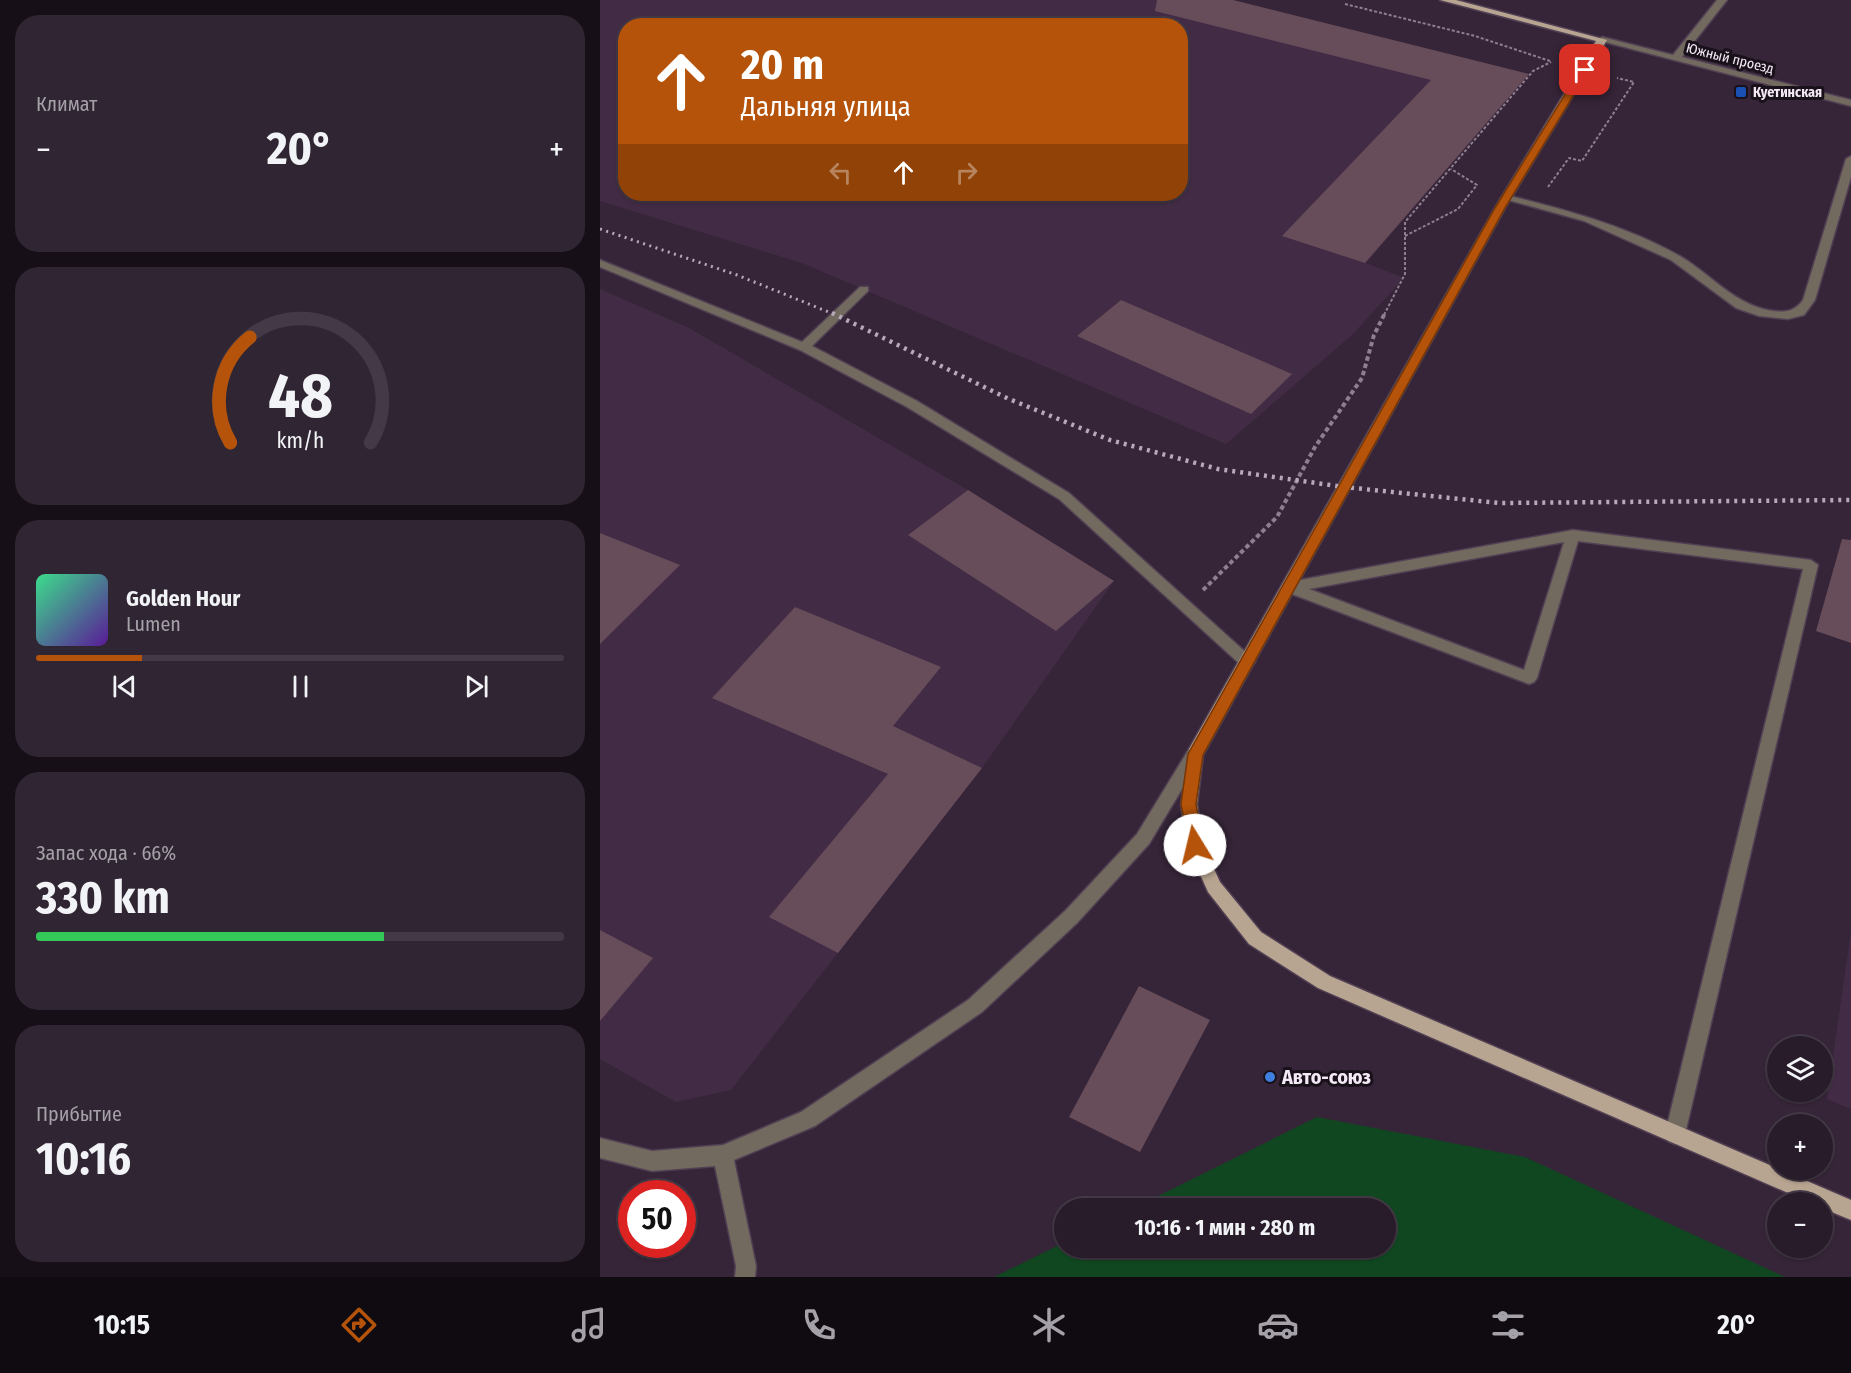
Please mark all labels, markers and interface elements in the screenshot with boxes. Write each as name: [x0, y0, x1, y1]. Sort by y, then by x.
street label: Южный проезд: [1684, 39, 1776, 78]
text: 20 m: [741, 40, 824, 90]
icon: ahead: [642, 42, 720, 120]
pin: [1559, 44, 1610, 95]
icon: arrive: [1568, 53, 1601, 86]
place label: Куетинская: [1753, 84, 1822, 101]
marker: Куетинская: [1734, 85, 1748, 99]
text: Дальняя улица: [741, 91, 911, 123]
text: Климат: [36, 92, 97, 116]
text: 20°: [267, 122, 333, 176]
text: −: [36, 130, 51, 170]
text: +: [549, 130, 564, 170]
icon: left: [824, 156, 857, 189]
icon: ahead: [887, 156, 920, 189]
icon: right: [950, 156, 983, 189]
text: 48: [267, 359, 333, 434]
text: km/h: [276, 429, 324, 455]
text: Golden Hour: [126, 585, 240, 612]
text: Lumen: [126, 612, 181, 636]
icon: previous: [108, 670, 141, 703]
icon: pause: [284, 670, 317, 703]
icon: next: [460, 670, 493, 703]
position arrow: [1163, 813, 1227, 877]
text: Запас хода · 66%: [36, 841, 176, 865]
text: 330 km: [36, 871, 170, 925]
map controls: [1767, 1036, 1833, 1258]
button: layers: [1767, 1036, 1833, 1102]
place label: Авто-союз: [1281, 1065, 1371, 1089]
marker: Авто-союз: [1263, 1070, 1277, 1084]
text: Прибытие: [36, 1102, 122, 1126]
button: +: [1767, 1114, 1833, 1180]
text: 10:16: [36, 1132, 131, 1186]
speed limit sign: 50: [618, 1180, 696, 1258]
button: −: [1767, 1192, 1833, 1258]
text: 10:16 · 1 мин · 280 m: [1135, 1214, 1315, 1241]
icon: directions: [338, 1304, 380, 1346]
icon: music: [568, 1304, 610, 1346]
icon: phone: [798, 1304, 840, 1346]
icon: climate: [1028, 1304, 1070, 1346]
icon: car: [1257, 1304, 1299, 1346]
icon: filters: [1487, 1304, 1529, 1346]
text: 10:15: [94, 1309, 150, 1341]
text: 20°: [1717, 1309, 1757, 1341]

